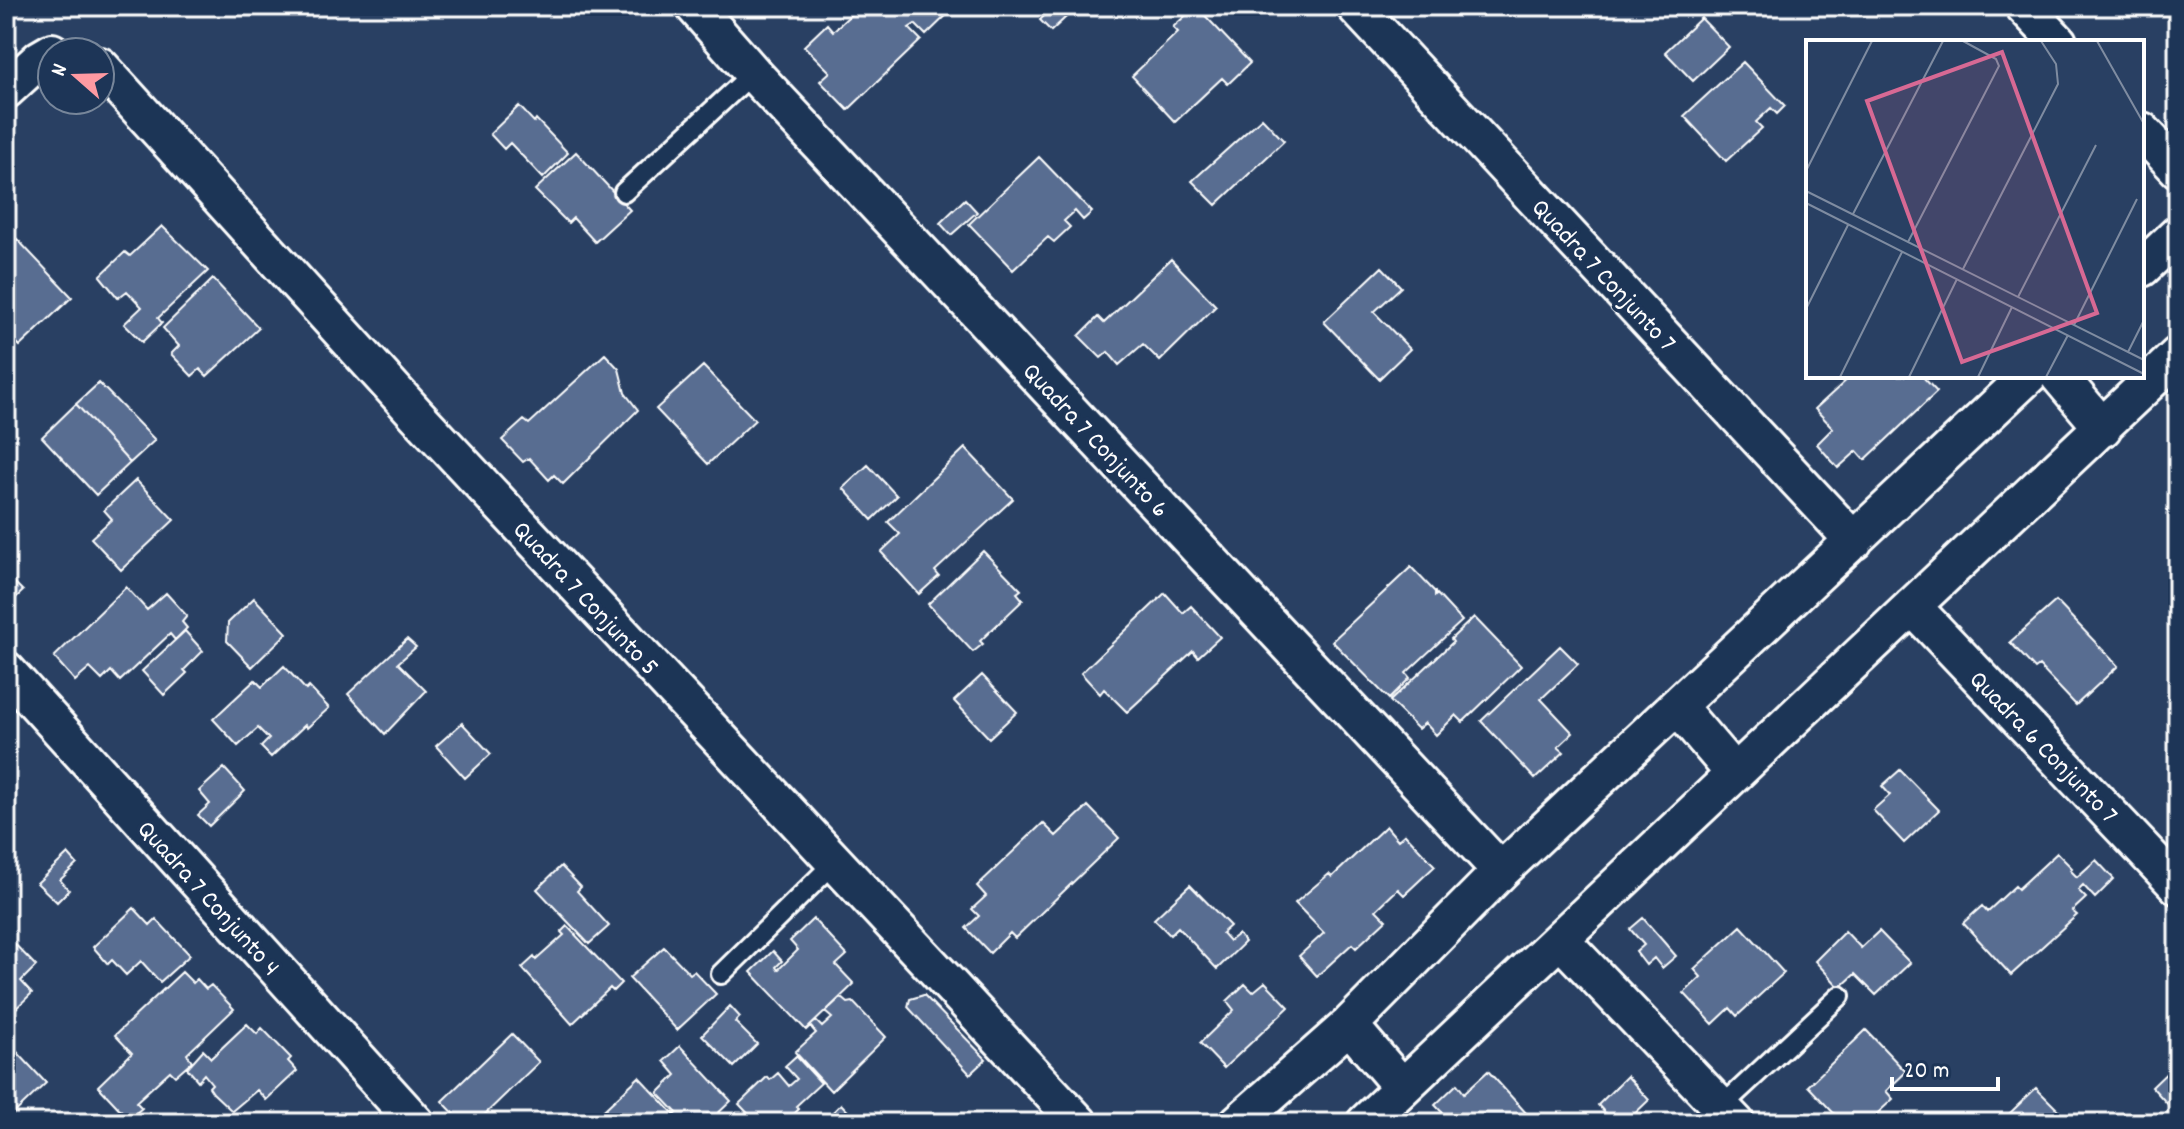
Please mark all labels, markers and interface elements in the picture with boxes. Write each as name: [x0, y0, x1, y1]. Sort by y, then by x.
north arrow: [36, 36, 116, 116]
inset map: [1806, 40, 2144, 378]
text: N: [44, 60, 77, 81]
street label: Quadra 7 Conjunto 7: [1521, 191, 1684, 361]
street label: Quadra 7 Conjunto 6: [1012, 355, 1176, 527]
street label: Quadra 7 Conjunto 5: [503, 514, 666, 685]
street label: Quadra 6 Conjunto 7: [1959, 663, 2126, 834]
street label: Quadra 7 Conjunto 4: [127, 813, 288, 986]
scale bar: [1892, 1041, 1998, 1091]
text: 20 m: [1904, 1055, 1950, 1089]

